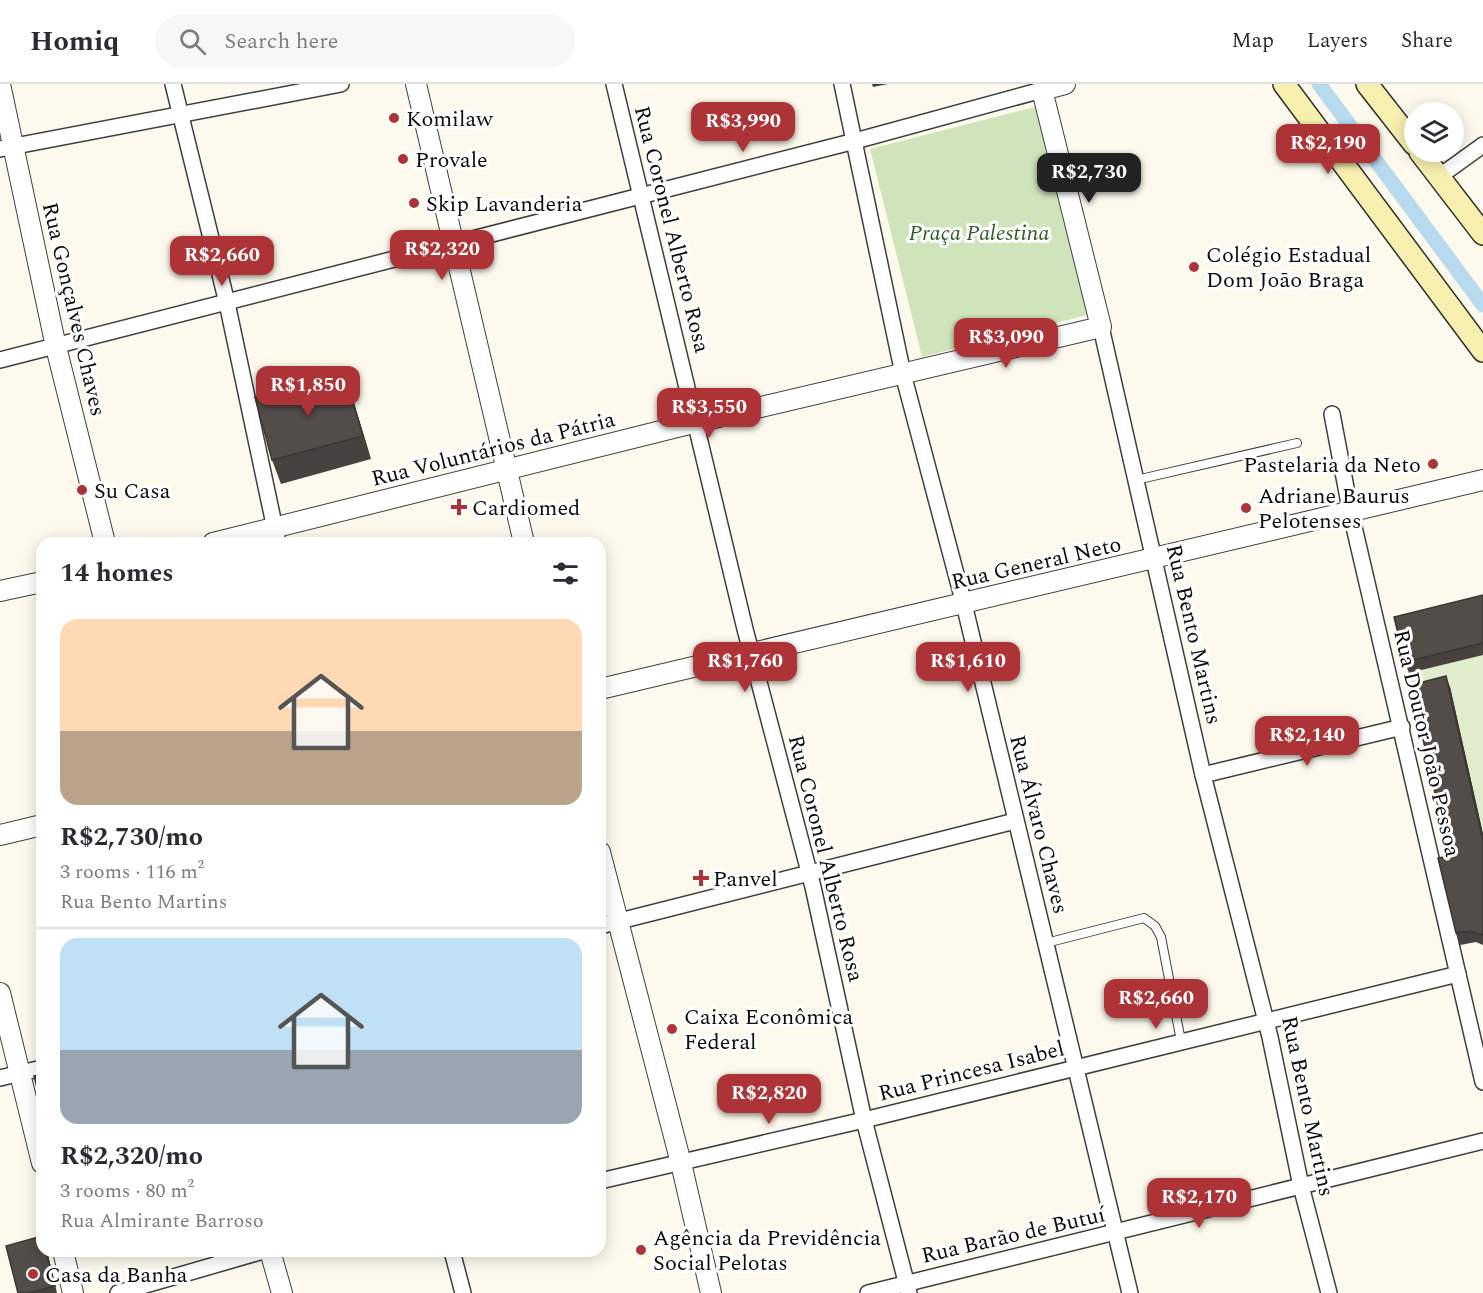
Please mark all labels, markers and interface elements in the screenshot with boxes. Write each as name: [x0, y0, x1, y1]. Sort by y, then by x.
search box: [155, 14, 575, 68]
text: Homiq: [30, 20, 119, 63]
icon: search: [176, 25, 209, 58]
text: Search here: [224, 25, 339, 58]
text: Map: [1232, 25, 1274, 57]
text: Layers: [1307, 25, 1368, 57]
text: Share: [1401, 25, 1453, 57]
street label: Rua Coronel Alberto Rosa: [625, 102, 718, 357]
pin: R$3,990: [688, 102, 798, 153]
map controls: [1404, 102, 1464, 162]
button: layers: [1404, 102, 1464, 162]
place label: Komilaw: [406, 103, 494, 136]
text: R$3,990: [705, 106, 781, 136]
marker: Komilaw: [387, 111, 401, 125]
pin: R$2,190: [1273, 124, 1383, 175]
text: R$2,190: [1290, 128, 1366, 158]
place label: Provale: [415, 144, 488, 177]
marker: Provale: [396, 152, 410, 166]
pin: R$2,730: [1034, 153, 1144, 204]
text: R$2,730: [1051, 157, 1127, 187]
place label: Skip Lavanderia: [426, 188, 583, 221]
marker: Skip Lavanderia: [407, 196, 421, 210]
street label: Rua Gonçalves Chaves: [33, 199, 114, 420]
park label: Praça Palestina: [909, 217, 1049, 250]
pin: R$2,320: [387, 230, 497, 281]
text: R$2,320: [404, 234, 480, 264]
pin: R$2,660: [167, 236, 277, 287]
place label: Colégio Estadual Dom João Braga: [1206, 239, 1371, 297]
text: R$2,660: [184, 240, 260, 270]
marker: Colégio Estadual Dom João Braga: [1187, 260, 1201, 274]
pin: R$3,090: [951, 318, 1061, 369]
text: R$3,090: [968, 322, 1044, 352]
pin: R$1,850: [253, 366, 363, 417]
text: R$1,850: [270, 370, 346, 400]
pin: R$3,550: [654, 388, 764, 439]
text: R$3,550: [671, 392, 747, 422]
street label: Rua Voluntários da Pátria: [368, 403, 619, 496]
place label: Pastelaria da Neto: [1243, 449, 1421, 482]
marker: Pastelaria da Neto: [1426, 457, 1440, 471]
place label: Su Casa: [94, 475, 171, 508]
place label: Adriane Baurus Pelotenses: [1258, 480, 1410, 538]
marker: Su Casa: [75, 483, 89, 497]
place label: Cardiomed: [472, 492, 580, 525]
marker: Cardiomed: [450, 498, 468, 516]
marker: Adriane Baurus Pelotenses: [1239, 501, 1253, 515]
street label: Rua General Neto: [948, 528, 1125, 599]
street label: Rua Bento Martins: [1157, 541, 1230, 728]
text: 14 homes: [60, 553, 174, 593]
icon: filters: [549, 557, 582, 590]
street label: Rua Doutor João Pessoa: [1384, 626, 1469, 860]
pin: R$1,760: [690, 642, 800, 693]
pin: R$1,610: [913, 642, 1023, 693]
text: R$1,760: [707, 646, 783, 676]
text: R$1,610: [930, 646, 1006, 676]
icon: home: [267, 658, 375, 766]
pin: R$2,140: [1252, 716, 1362, 767]
text: R$2,140: [1269, 720, 1345, 750]
street label: Rua Coronel Alberto Rosa: [779, 731, 872, 986]
street label: Rua Álvaro Chaves: [1000, 731, 1077, 917]
text: R$2,730/mo: [60, 817, 203, 857]
text: 3 rooms · 116 m²: [60, 857, 204, 887]
place label: Panvel: [713, 863, 778, 896]
marker: Panvel: [694, 871, 708, 885]
text: Rua Bento Martins: [60, 887, 227, 917]
icon: home: [267, 977, 375, 1085]
pin: R$2,660: [1101, 979, 1211, 1030]
text: R$2,660: [1118, 983, 1194, 1013]
place label: Caixa Econômica Federal: [684, 1001, 853, 1059]
street label: Rua Bento Martins: [1272, 1013, 1343, 1200]
marker: Caixa Econômica Federal: [665, 1022, 679, 1036]
street label: Rua Princesa Isabel: [875, 1032, 1068, 1111]
pin: R$2,820: [714, 1074, 824, 1125]
text: R$2,820: [731, 1078, 807, 1108]
text: R$2,320/mo: [60, 1136, 203, 1176]
text: 3 rooms · 80 m²: [60, 1176, 194, 1206]
pin: R$2,170: [1144, 1178, 1254, 1229]
text: R$2,170: [1161, 1182, 1237, 1212]
street label: Rua Barão de Butuí: [918, 1198, 1110, 1273]
text: Rua Almirante Barroso: [60, 1206, 264, 1236]
place label: Agência da Previdência Social Pelotas: [653, 1222, 881, 1280]
marker: Agência da Previdência Social Pelotas: [634, 1243, 648, 1257]
place label: Casa da Banha: [45, 1259, 188, 1292]
marker: Casa da Banha: [26, 1267, 40, 1281]

